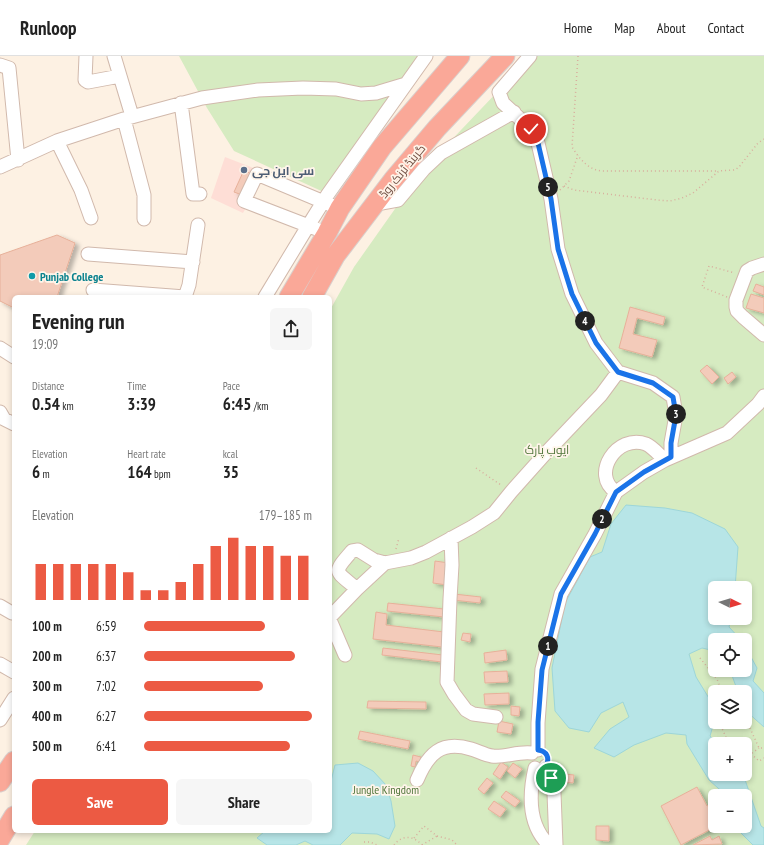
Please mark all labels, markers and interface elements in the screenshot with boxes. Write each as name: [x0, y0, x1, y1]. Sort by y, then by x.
text: Runloop: [20, 16, 77, 40]
text: Home: [564, 19, 592, 37]
text: Map: [614, 19, 635, 37]
text: About: [657, 19, 686, 37]
text: Contact: [708, 19, 744, 37]
pin: [514, 112, 548, 146]
icon: check: [520, 118, 542, 140]
street label: گرینڈ ٹرنک روڈ: [376, 141, 428, 201]
place label: سی این جی: [252, 163, 314, 179]
marker: سی این جی: [239, 165, 249, 175]
pin: 5: [538, 177, 558, 197]
text: 5: [545, 180, 551, 194]
place label: Punjab College: [40, 269, 103, 284]
marker: Punjab College: [27, 271, 37, 281]
text: Evening run: [32, 307, 125, 335]
button: share: [270, 308, 312, 350]
pin: 4: [575, 311, 595, 331]
text: 4: [582, 314, 588, 328]
text: 19:09: [32, 336, 58, 353]
text: Distance: [32, 379, 64, 393]
text: Time: [127, 379, 146, 393]
text: Pace: [223, 379, 240, 393]
text: 0.54: [32, 393, 60, 415]
text: 3:39: [127, 393, 156, 415]
text: 6:45: [223, 393, 251, 415]
text: km: [60, 399, 74, 413]
text: /km: [251, 399, 268, 413]
pin: 3: [666, 404, 686, 424]
text: 3: [673, 407, 679, 421]
park label: ایوب پارک: [525, 442, 569, 459]
text: Elevation: [32, 447, 67, 461]
text: Heart rate: [127, 447, 166, 461]
text: kcal: [223, 447, 238, 461]
text: 6: [32, 461, 40, 483]
text: 164: [127, 461, 152, 483]
text: 35: [223, 461, 239, 483]
text: m: [40, 467, 50, 481]
text: bpm: [152, 467, 171, 481]
text: Elevation: [32, 507, 74, 524]
text: 179–185 m: [259, 507, 312, 524]
pin: 2: [592, 509, 612, 529]
text: 2: [599, 512, 605, 526]
north arrow: [708, 581, 752, 625]
map controls: [708, 581, 752, 833]
text: 100 m: [32, 618, 62, 635]
text: 6:59: [96, 618, 116, 635]
button: locate: [708, 633, 752, 677]
pin: 1: [538, 636, 558, 656]
text: 1: [545, 639, 551, 653]
text: 200 m: [32, 648, 62, 665]
text: 6:37: [96, 648, 116, 665]
text: 300 m: [32, 678, 62, 695]
text: 7:02: [96, 678, 116, 695]
button: layers: [708, 685, 752, 729]
text: 400 m: [32, 708, 62, 725]
text: 6:27: [96, 708, 116, 725]
button: +: [708, 737, 752, 781]
text: 500 m: [32, 738, 62, 755]
text: 6:41: [96, 738, 116, 755]
pin: [534, 761, 568, 795]
icon: arrive: [540, 767, 562, 789]
button: Save: [32, 779, 168, 825]
button: Share: [176, 779, 312, 825]
park label: Jungle Kingdom: [352, 782, 419, 797]
button: −: [708, 789, 752, 833]

